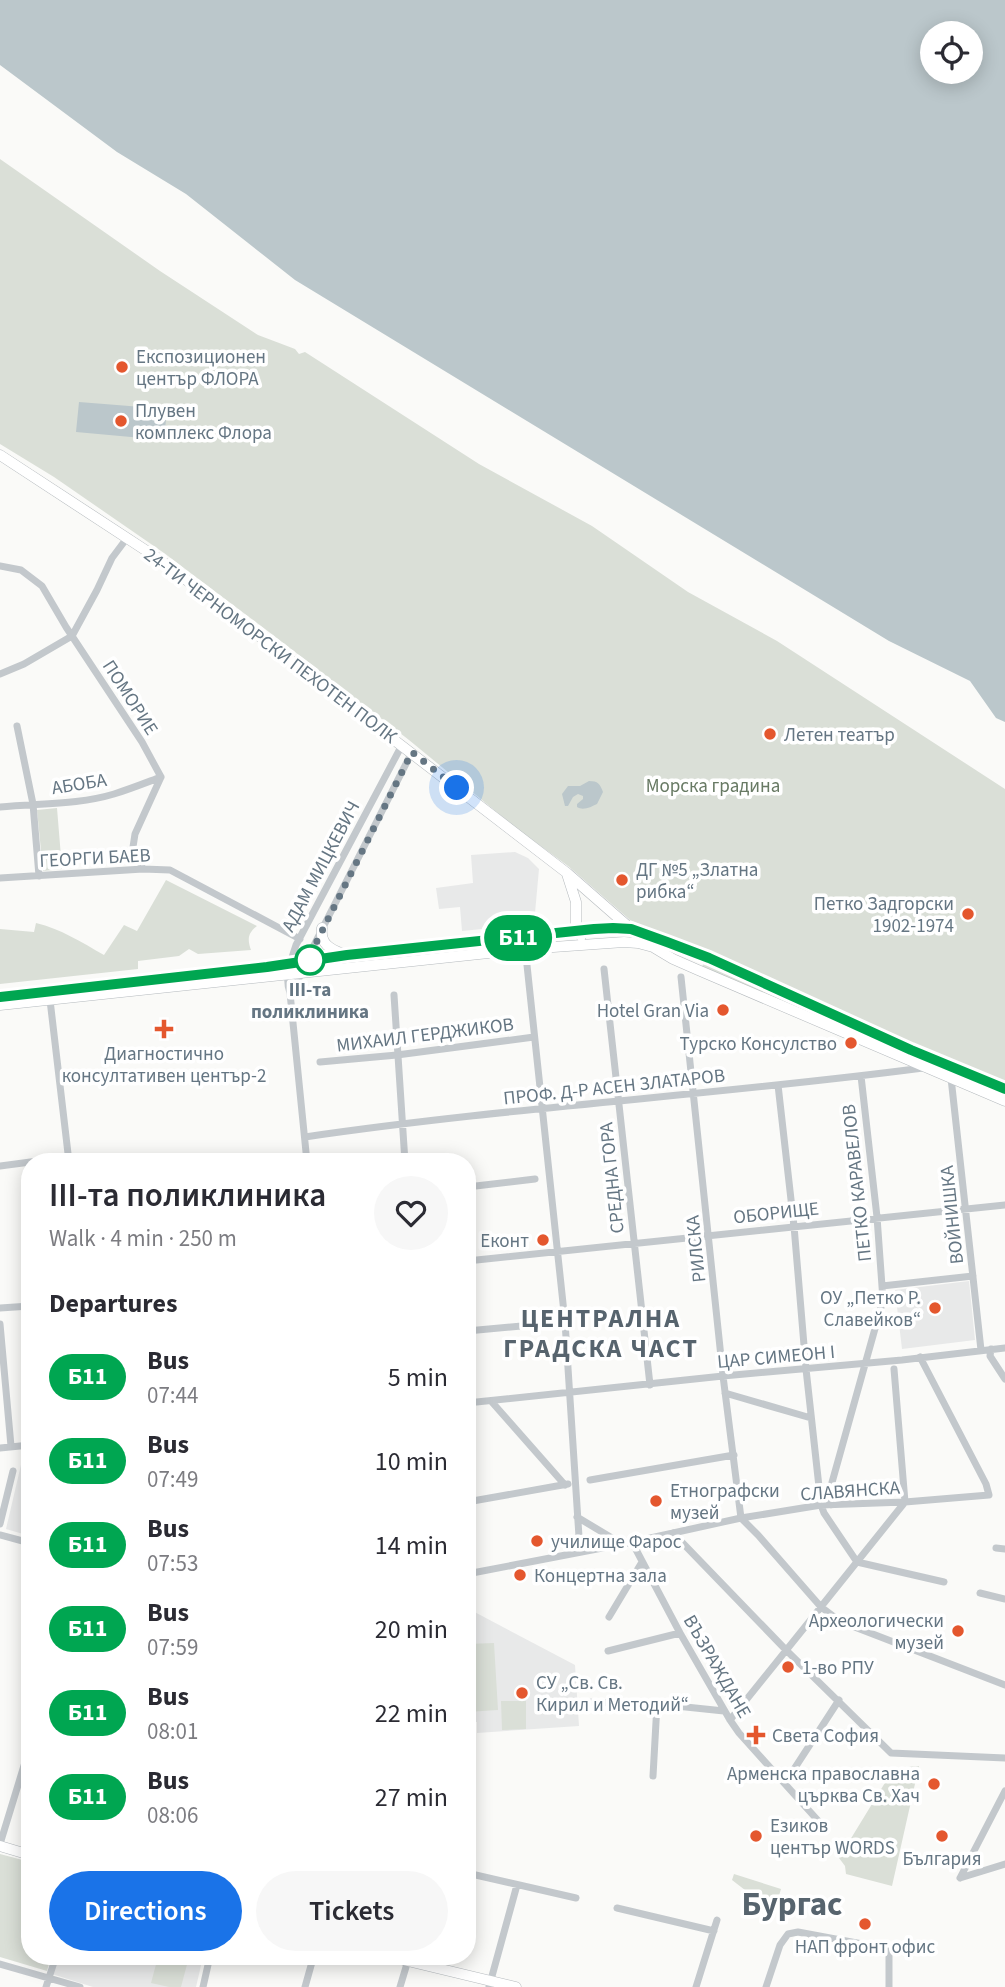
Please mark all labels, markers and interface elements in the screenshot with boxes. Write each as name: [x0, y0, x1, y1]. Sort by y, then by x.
map controls: [920, 21, 983, 84]
button: locate: [920, 21, 983, 84]
place label: Експозиционен център ФЛОРА: [136, 344, 266, 393]
marker: Експозиционен център ФЛОРА: [114, 359, 130, 375]
place label: Плувен комплекс Флора: [135, 398, 272, 447]
marker: Плувен комплекс Флора: [113, 413, 129, 429]
street label: 24-ТИ ЧЕРНОМОРСКИ ПЕХОТЕН ПОЛК: [138, 542, 402, 750]
street label: ПОМОРИЕ: [95, 655, 164, 741]
place label: Летен театър: [784, 722, 895, 749]
marker: Летен театър: [762, 726, 778, 742]
street label: АБОБА: [50, 767, 109, 802]
your location: [439, 770, 474, 805]
park label: Морска градина: [646, 773, 780, 800]
street label: АДАМ МИЦКЕВИЧ: [275, 796, 367, 937]
street label: ГЕОРГИ БАЕВ: [39, 842, 151, 875]
place label: ДГ №5 „Златна рибка“: [636, 857, 758, 906]
marker: ДГ №5 „Златна рибка“: [614, 872, 630, 888]
place label: Петко Задгорски 1902-1974: [814, 891, 954, 940]
marker: Петко Задгорски 1902-1974: [960, 906, 976, 922]
line badge: Б11: [478, 915, 558, 961]
text: Б11: [498, 920, 538, 955]
marker: III-та поликлиника: [295, 945, 325, 975]
place label: III-та поликлиника: [251, 977, 369, 1026]
place label: Hotel Gran Via: [597, 998, 709, 1025]
marker: Hotel Gran Via: [715, 1002, 731, 1018]
street label: МИХАИЛ ГЕРДЖИКОВ: [335, 1011, 515, 1060]
marker: Диагностично консултативен център-2: [154, 1019, 174, 1039]
place label: Турско Консулство: [680, 1031, 837, 1058]
marker: Турско Консулство: [843, 1035, 859, 1051]
place label: Диагностично консултативен център-2: [62, 1041, 266, 1090]
street label: ПРОФ. Д-Р АСЕН ЗЛАТАРОВ: [502, 1062, 726, 1113]
street label: ПЕТКО КАРАВЕЛОВ: [836, 1103, 879, 1263]
street label: СРЕДНА ГОРА: [593, 1120, 632, 1235]
street label: ВОЙНИШКА: [934, 1163, 971, 1266]
text: III-та поликлиника: [49, 1172, 326, 1219]
button: heart: [374, 1176, 448, 1250]
street label: ОБОРИЩЕ: [732, 1196, 820, 1231]
street label: РИЛСКА: [679, 1213, 713, 1284]
text: Walk · 4 min · 250 m: [49, 1222, 237, 1255]
place label: Еконт: [480, 1228, 529, 1255]
marker: Еконт: [535, 1232, 551, 1248]
text: Departures: [49, 1285, 177, 1322]
place label: ОУ „Петко Р. Славейков“: [820, 1285, 921, 1334]
district label: ЦЕНТРАЛНА ГРАДСКА ЧАСТ: [503, 1300, 699, 1367]
marker: ОУ „Петко Р. Славейков“: [927, 1300, 943, 1316]
street label: ЦАР СИМЕОН I: [716, 1339, 836, 1376]
text: Bus: [147, 1342, 189, 1379]
text: Б11: [68, 1359, 107, 1394]
text: 5 min: [388, 1359, 448, 1396]
text: 07:44: [147, 1379, 198, 1412]
text: Bus: [147, 1426, 189, 1463]
text: Б11: [68, 1443, 107, 1478]
text: 10 min: [375, 1443, 448, 1480]
text: 07:49: [147, 1463, 198, 1496]
street label: СЛАВЯНСКА: [799, 1474, 902, 1508]
place label: Етнографски музей: [670, 1478, 780, 1527]
marker: Етнографски музей: [648, 1493, 664, 1509]
text: Bus: [147, 1510, 189, 1547]
text: Б11: [68, 1527, 107, 1562]
text: 14 min: [375, 1527, 448, 1564]
place label: училище Фарос: [551, 1529, 682, 1556]
marker: училище Фарос: [529, 1533, 545, 1549]
text: 07:53: [147, 1547, 198, 1580]
place label: Концертна зала: [534, 1563, 667, 1590]
marker: Концертна зала: [512, 1567, 528, 1583]
text: Bus: [147, 1594, 189, 1631]
place label: Археологически музей: [809, 1608, 944, 1657]
street label: ВЪЗРАЖДАНЕ: [676, 1610, 757, 1723]
text: Б11: [68, 1611, 107, 1646]
text: 20 min: [375, 1611, 448, 1648]
marker: Археологически музей: [950, 1623, 966, 1639]
text: 07:59: [147, 1631, 198, 1664]
place label: 1-во РПУ: [802, 1655, 874, 1682]
marker: 1-во РПУ: [780, 1659, 796, 1675]
place label: СУ „Св. Св. Кирил и Методий“: [536, 1670, 689, 1719]
text: Bus: [147, 1678, 189, 1715]
marker: СУ „Св. Св. Кирил и Методий“: [514, 1685, 530, 1701]
text: Б11: [68, 1695, 107, 1730]
text: 22 min: [375, 1695, 448, 1732]
text: 08:01: [147, 1715, 198, 1748]
place label: Света София: [772, 1723, 879, 1750]
marker: Света София: [746, 1725, 766, 1745]
place label: Арменска православна църква Св. Хач: [727, 1761, 920, 1810]
text: Bus: [147, 1762, 189, 1799]
marker: Арменска православна църква Св. Хач: [926, 1776, 942, 1792]
text: Б11: [68, 1779, 107, 1814]
text: 27 min: [375, 1779, 448, 1816]
text: 08:06: [147, 1799, 198, 1832]
place label: Езиков център WORDS: [770, 1813, 895, 1862]
marker: Езиков център WORDS: [748, 1828, 764, 1844]
marker: България: [934, 1828, 950, 1844]
place label: България: [902, 1846, 982, 1873]
button: Directions: [49, 1871, 242, 1951]
button: Tickets: [256, 1871, 448, 1951]
district label: Бургас: [741, 1881, 843, 1928]
marker: НАП фронт офис: [857, 1916, 873, 1932]
place label: НАП фронт офис: [795, 1934, 936, 1961]

